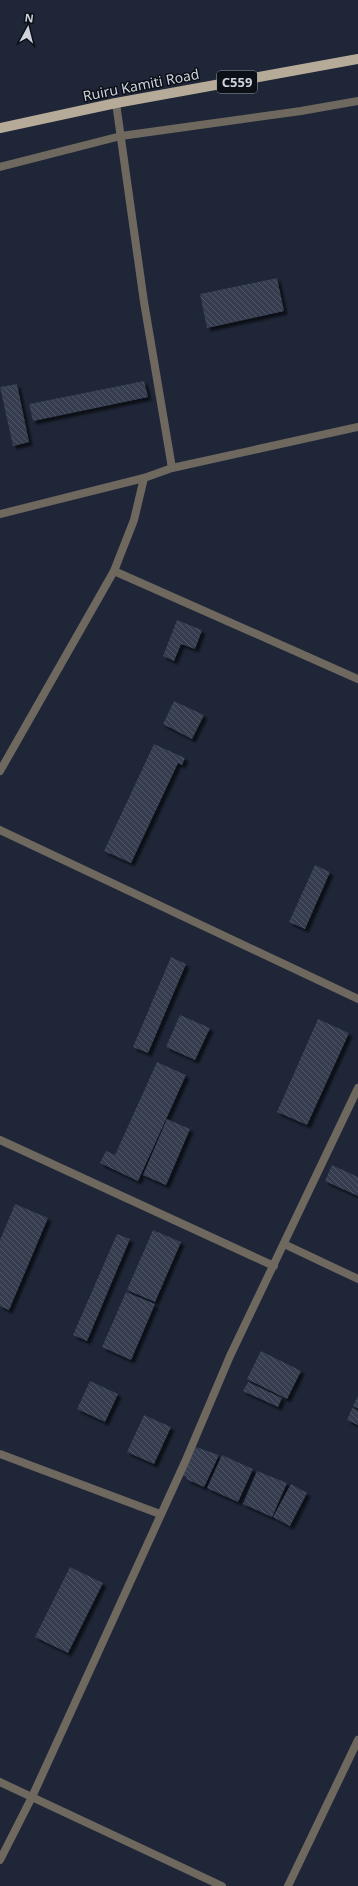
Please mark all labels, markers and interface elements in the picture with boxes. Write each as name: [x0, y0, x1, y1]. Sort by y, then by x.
north arrow: [8, 8, 48, 48]
text: N: [24, 10, 35, 26]
street label: Ruiru Kamiti Road: [81, 64, 201, 105]
road number: C559: [217, 71, 257, 93]

